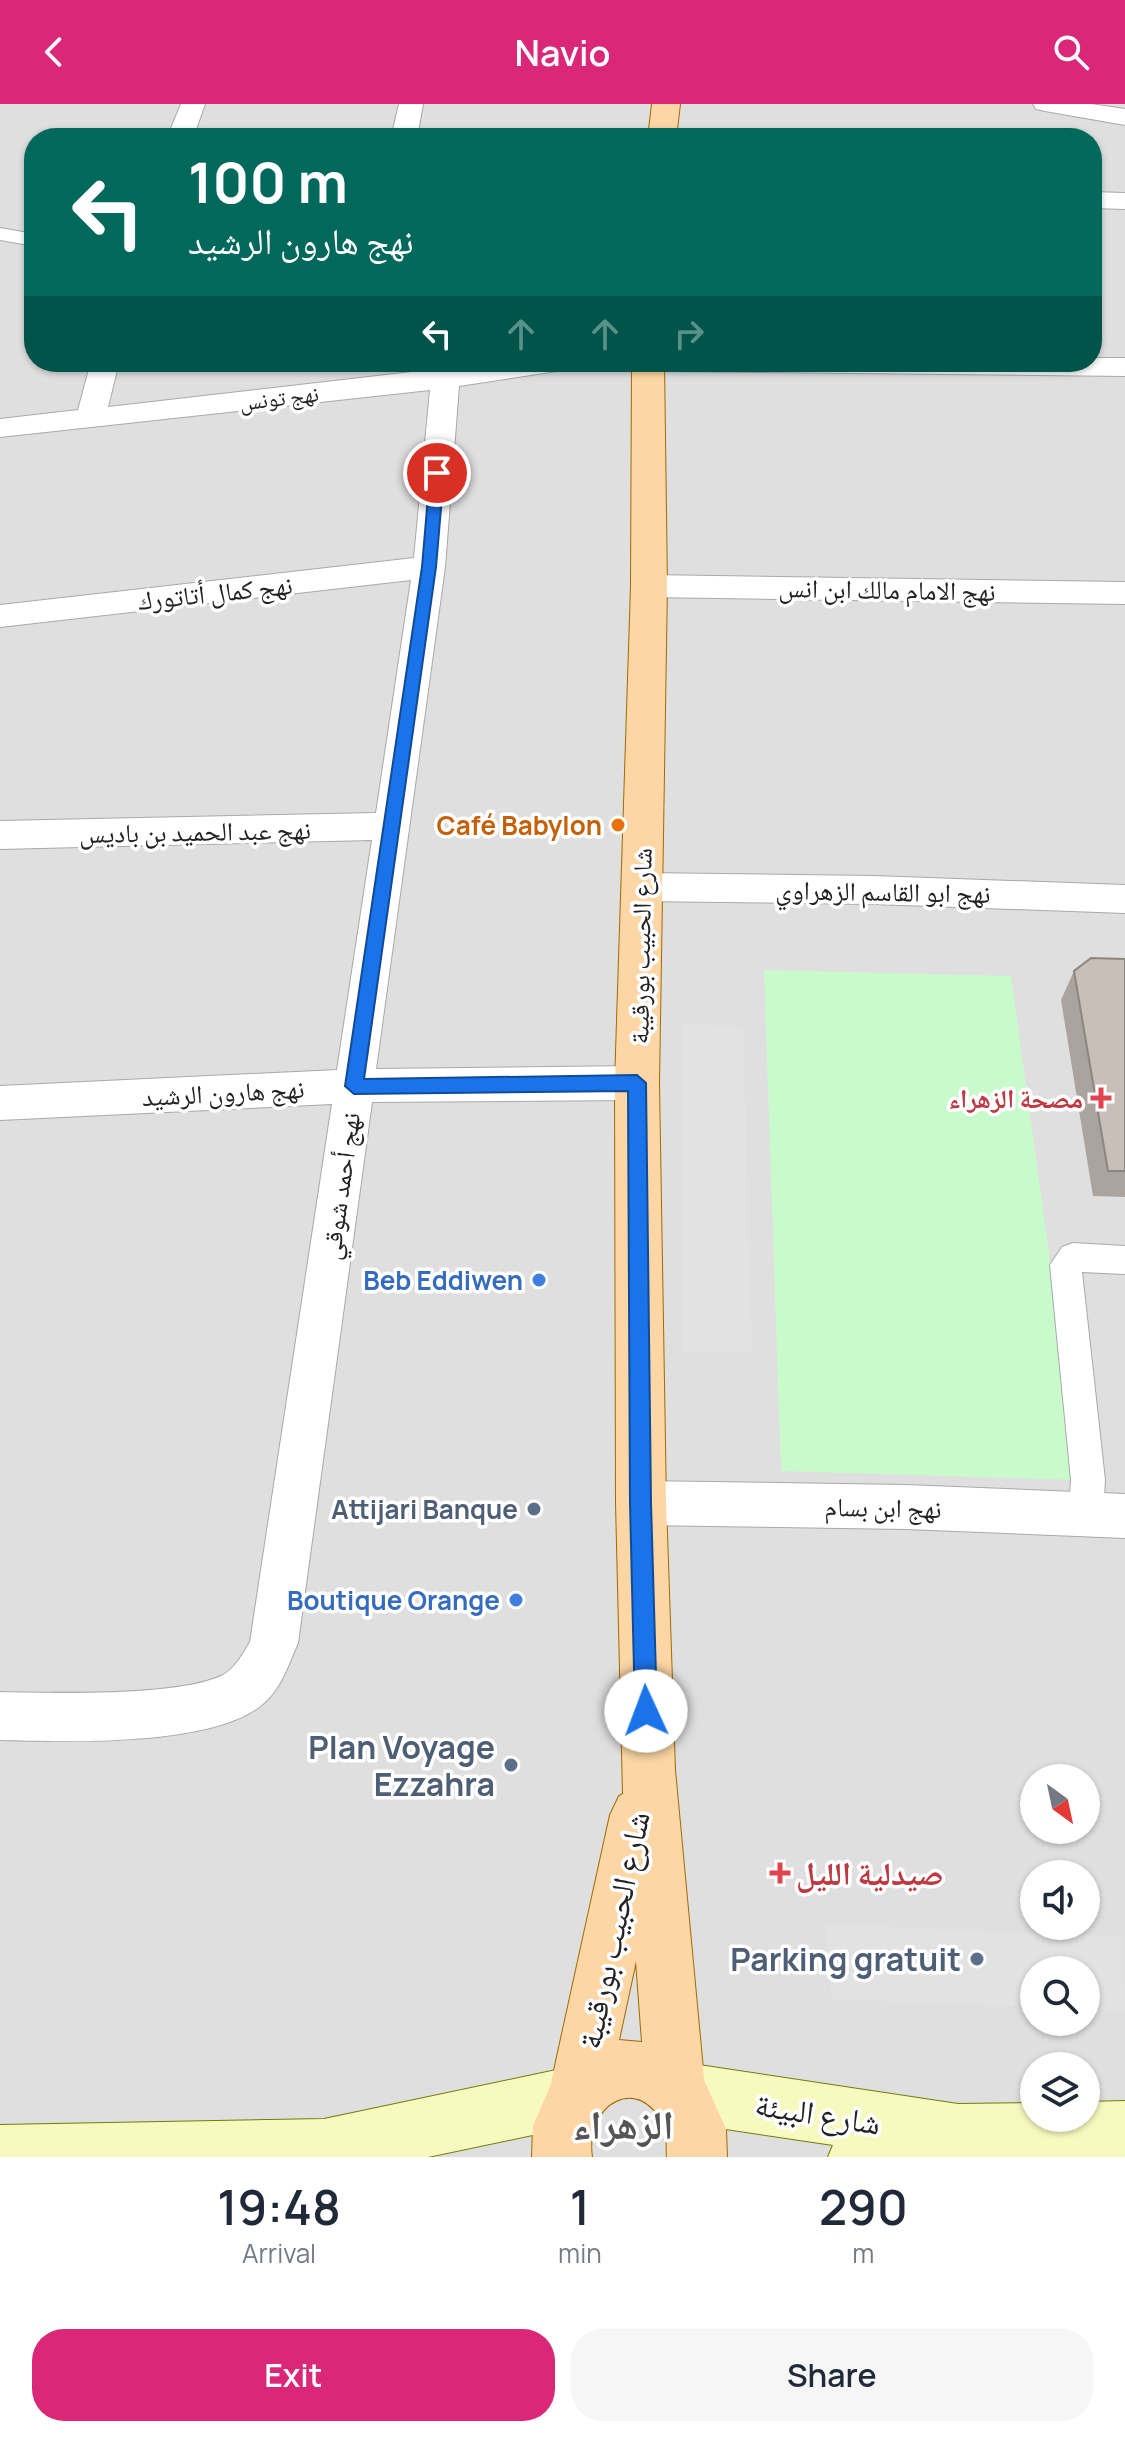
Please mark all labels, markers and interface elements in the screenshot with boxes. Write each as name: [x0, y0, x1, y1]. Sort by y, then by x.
text: Navio: [514, 28, 611, 77]
icon: back: [32, 30, 76, 74]
icon: search: [1049, 30, 1093, 74]
text: 100 m: [188, 143, 348, 220]
icon: left: [56, 160, 160, 264]
text: نهج هارون الرشيد: [188, 216, 414, 265]
icon: left: [415, 312, 459, 356]
icon: ahead: [499, 312, 543, 356]
icon: ahead: [583, 312, 627, 356]
icon: right: [667, 312, 711, 356]
street label: نهج تونس: [238, 378, 320, 418]
pin: [403, 439, 471, 507]
icon: arrive: [415, 451, 459, 495]
street label: نهج كمال أتاتورك: [136, 566, 294, 618]
street label: نهج الامام مالك ابن انس: [778, 569, 996, 610]
place label: Café Babylon: [437, 807, 602, 843]
street label: نهج عبد الحميد بن باديس: [79, 811, 311, 851]
marker: Café Babylon: [609, 816, 627, 834]
street label: شارع الحبيب بورقيبة: [620, 848, 660, 1044]
street label: نهج ابو القاسم الزهراوي: [775, 871, 991, 914]
street label: نهج هارون الرشيد: [141, 1070, 305, 1114]
place label: مصحة الزهراء: [948, 1080, 1083, 1116]
marker: مصحة الزهراء: [1090, 1087, 1112, 1109]
street label: نهج أحمد شوقي: [312, 1110, 372, 1263]
place label: Beb Eddiwen: [363, 1262, 523, 1298]
marker: Beb Eddiwen: [530, 1271, 548, 1289]
street label: نهج ابن بسام: [824, 1488, 942, 1527]
place label: Attijari Banque: [331, 1491, 518, 1527]
marker: Attijari Banque: [525, 1500, 543, 1518]
place label: Boutique Orange: [287, 1582, 500, 1618]
marker: Boutique Orange: [507, 1591, 525, 1609]
position arrow: [604, 1669, 688, 1753]
place label: Plan Voyage Ezzahra: [308, 1725, 495, 1806]
marker: Plan Voyage Ezzahra: [502, 1756, 520, 1774]
north arrow: [1020, 1764, 1100, 1844]
map controls: [1020, 1764, 1100, 2132]
street label: شارع الحبيب بورقيبة: [566, 1807, 660, 2053]
place label: صيدلية الليل: [796, 1851, 943, 1895]
button: sound: [1020, 1860, 1100, 1940]
marker: صيدلية الليل: [771, 1864, 789, 1882]
place label: Parking gratuit: [730, 1937, 961, 1981]
marker: Parking gratuit: [968, 1950, 986, 1968]
button: search: [1020, 1956, 1100, 2036]
button: layers: [1020, 2052, 1100, 2132]
street label: شارع البيئة: [752, 2081, 884, 2145]
district label: الزهراء: [572, 2096, 674, 2151]
text: 19:48: [217, 2174, 341, 2239]
text: 1: [570, 2174, 590, 2239]
text: 290: [819, 2174, 908, 2239]
text: Arrival: [242, 2235, 316, 2271]
text: min: [558, 2235, 602, 2271]
text: m: [852, 2235, 874, 2271]
button: Exit: [32, 2329, 555, 2421]
button: Share: [571, 2329, 1093, 2421]

